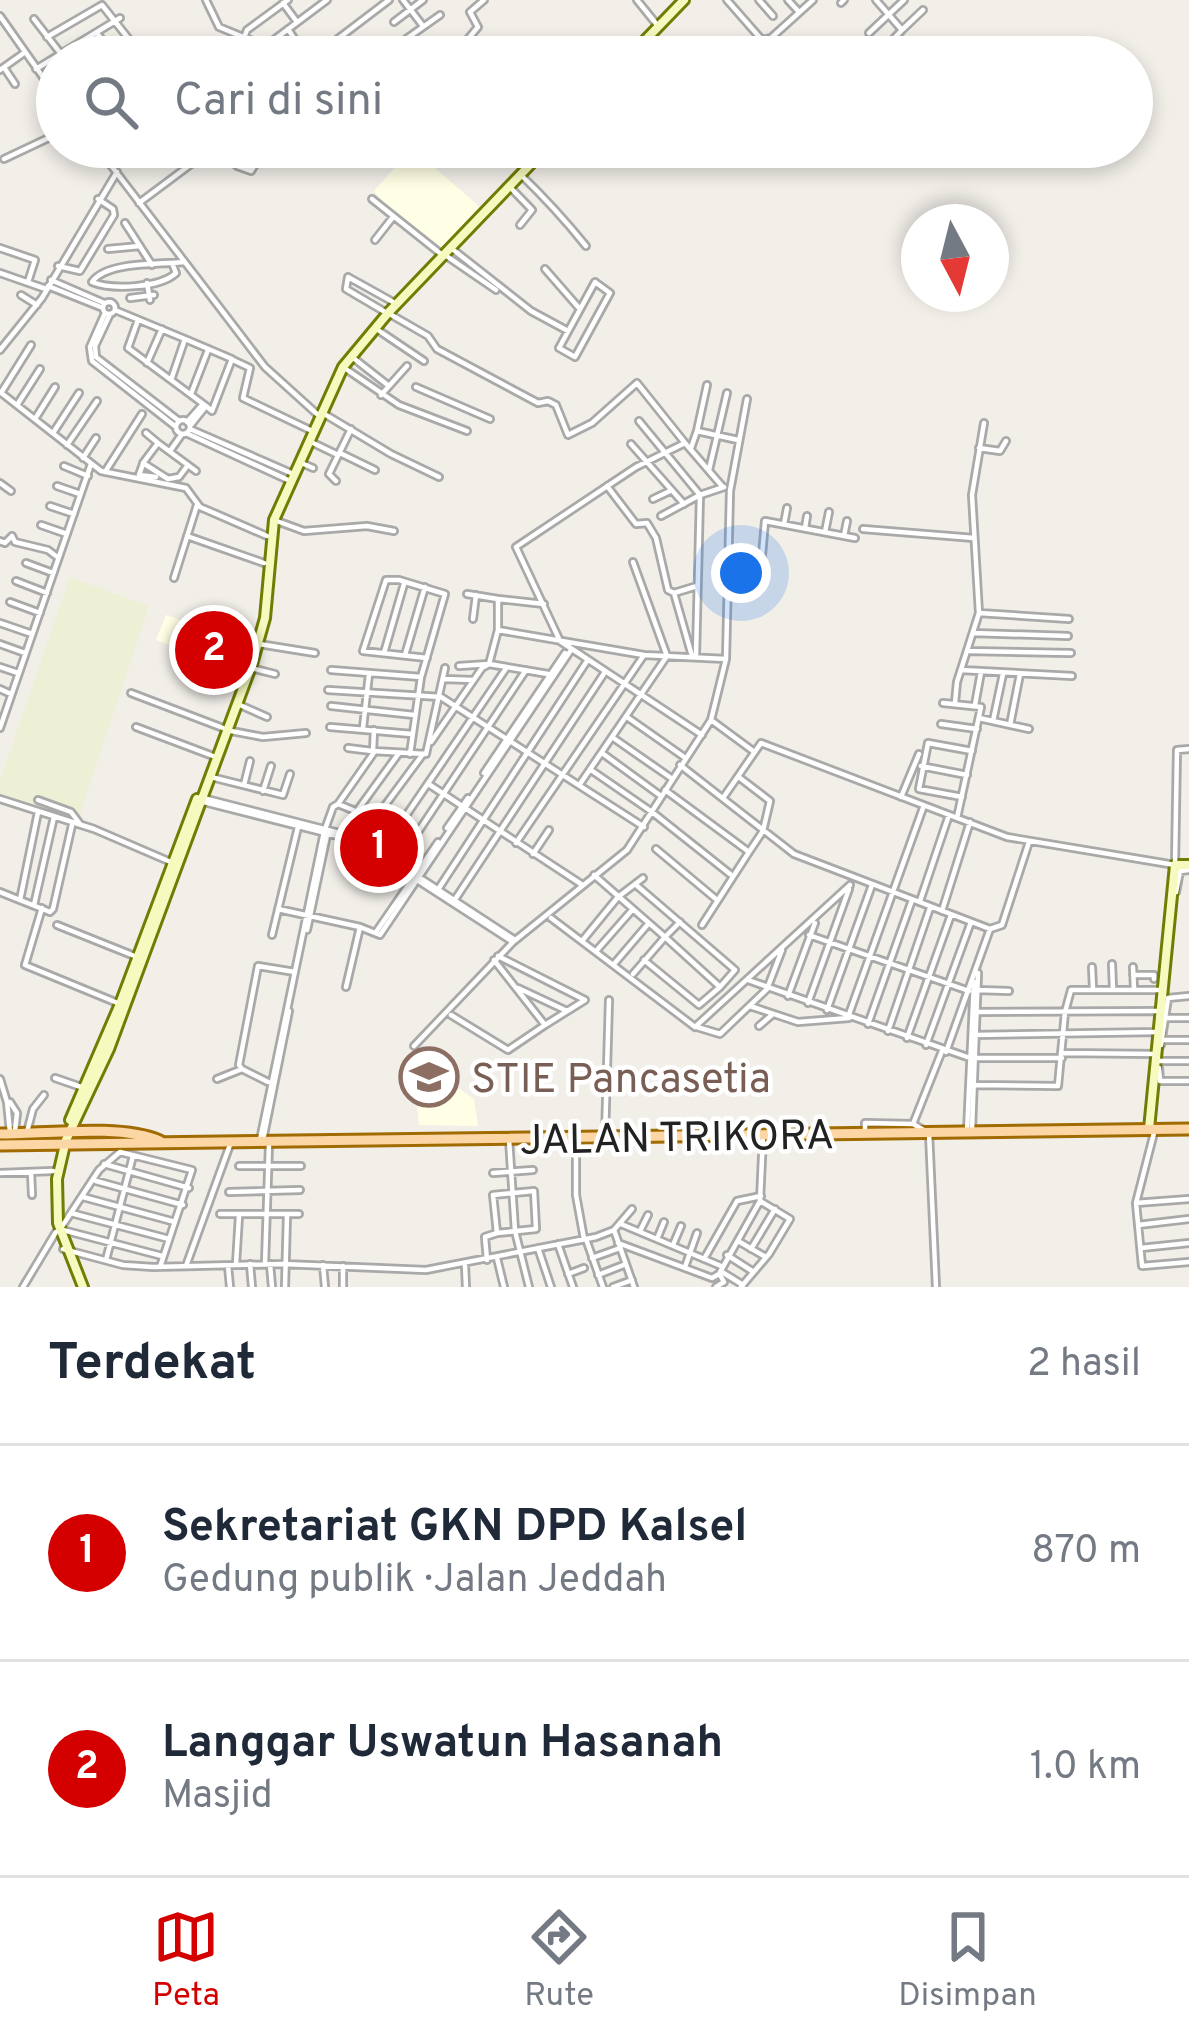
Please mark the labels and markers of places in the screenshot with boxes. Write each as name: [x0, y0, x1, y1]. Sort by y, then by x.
pin: 2: [175, 605, 253, 695]
pin: 1: [340, 803, 418, 893]
school or university icon: STIE Pancasetia: [398, 1046, 460, 1108]
place label: STIE Pancasetia: [471, 1055, 771, 1108]

